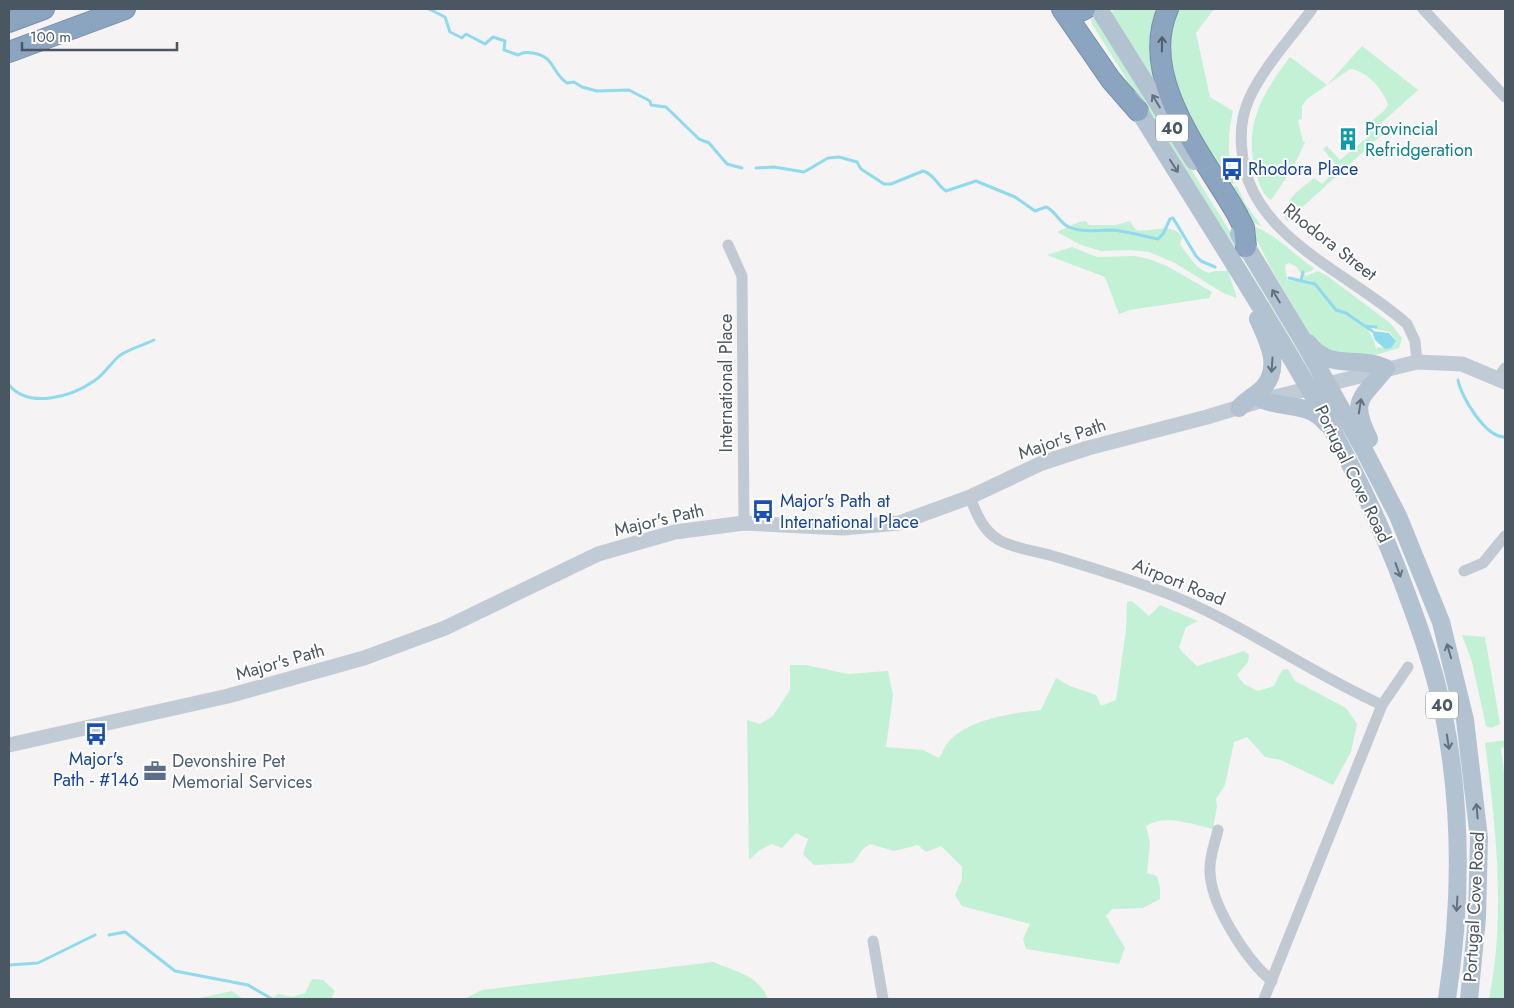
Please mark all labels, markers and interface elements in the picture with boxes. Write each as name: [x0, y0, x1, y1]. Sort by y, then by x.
scale bar: [22, 20, 178, 52]
text: 100 m: [30, 26, 71, 48]
one-way arrow: [1157, 36, 1167, 52]
one-way arrow: [1150, 95, 1160, 109]
road number: 40: [1156, 115, 1188, 142]
place label: Provincial Refridgeration: [1365, 116, 1473, 163]
building icon: Provincial Refridgeration: [1335, 126, 1361, 152]
bus stop icon: Rhodora Place: [1219, 156, 1245, 182]
place label: Rhodora Place: [1248, 156, 1358, 182]
one-way arrow: [1169, 159, 1179, 173]
street label: Rhodora Street: [1278, 197, 1383, 287]
one-way arrow: [1271, 289, 1281, 303]
street label: International Place: [713, 314, 739, 452]
one-way arrow: [1267, 356, 1276, 372]
one-way arrow: [1356, 398, 1366, 414]
street label: Portugal Cove Road: [1308, 401, 1398, 547]
street label: Major's Path: [1015, 412, 1109, 466]
place label: Major's Path at International Place: [780, 488, 919, 535]
street label: Major's Path: [612, 497, 706, 543]
bus stop icon: Major's Path at International Place: [750, 498, 776, 524]
street label: Airport Road: [1129, 552, 1229, 612]
one-way arrow: [1394, 562, 1403, 577]
street label: Major's Path: [232, 637, 328, 687]
one-way arrow: [1444, 644, 1453, 660]
road number: 40: [1426, 692, 1458, 718]
bus stop icon: Major's Path - #146: [83, 721, 109, 747]
one-way arrow: [1443, 734, 1453, 750]
place label: Major's Path - #146: [53, 746, 139, 793]
place label: Devonshire Pet Memorial Services: [172, 748, 312, 795]
office icon: Devonshire Pet Memorial Services: [142, 758, 168, 784]
one-way arrow: [1472, 803, 1482, 819]
street label: Portugal Cove Road: [1457, 831, 1491, 983]
one-way arrow: [1453, 896, 1462, 912]

